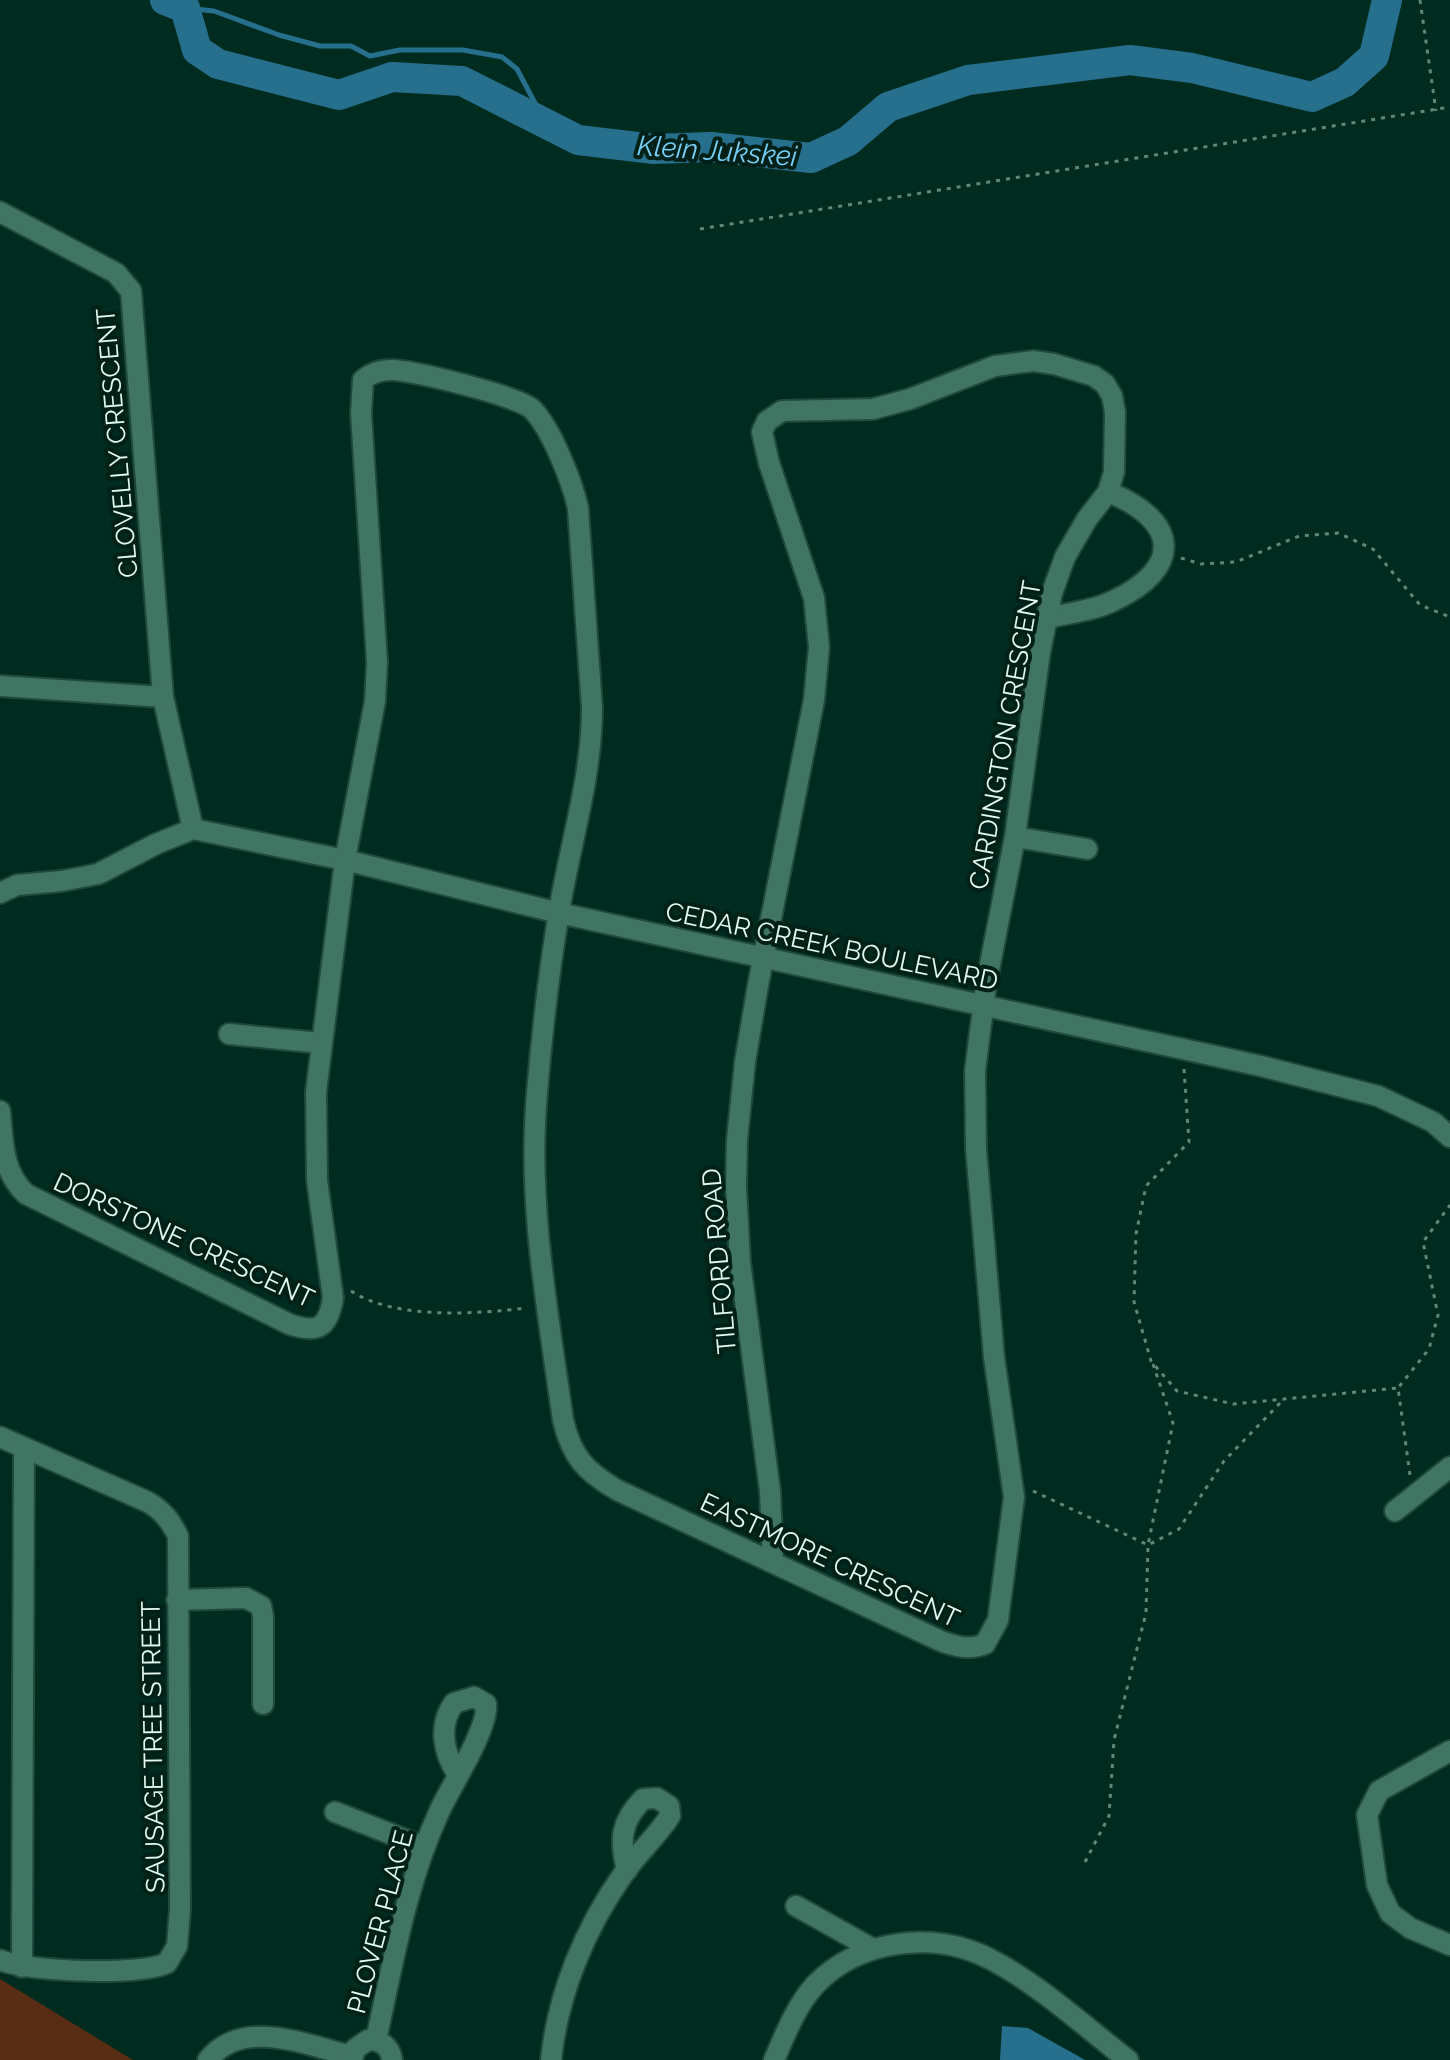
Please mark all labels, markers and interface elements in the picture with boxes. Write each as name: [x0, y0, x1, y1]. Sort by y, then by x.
water label: Klein Jukskei: [636, 129, 799, 173]
street label: CLOVELLY CRESCENT: [90, 307, 144, 579]
street label: CARDINGTON CRESCENT: [963, 578, 1047, 892]
street label: CEDAR CREEK BOULEVARD: [663, 896, 1001, 996]
street label: DORSTONE CRESCENT: [49, 1166, 319, 1314]
street label: TILFORD ROAD: [696, 1167, 742, 1355]
street label: EASTMORE CRESCENT: [696, 1487, 964, 1633]
street label: SAUSAGE TREE STREET: [135, 1601, 171, 1893]
street label: PLOVER PLACE: [341, 1827, 419, 2017]

